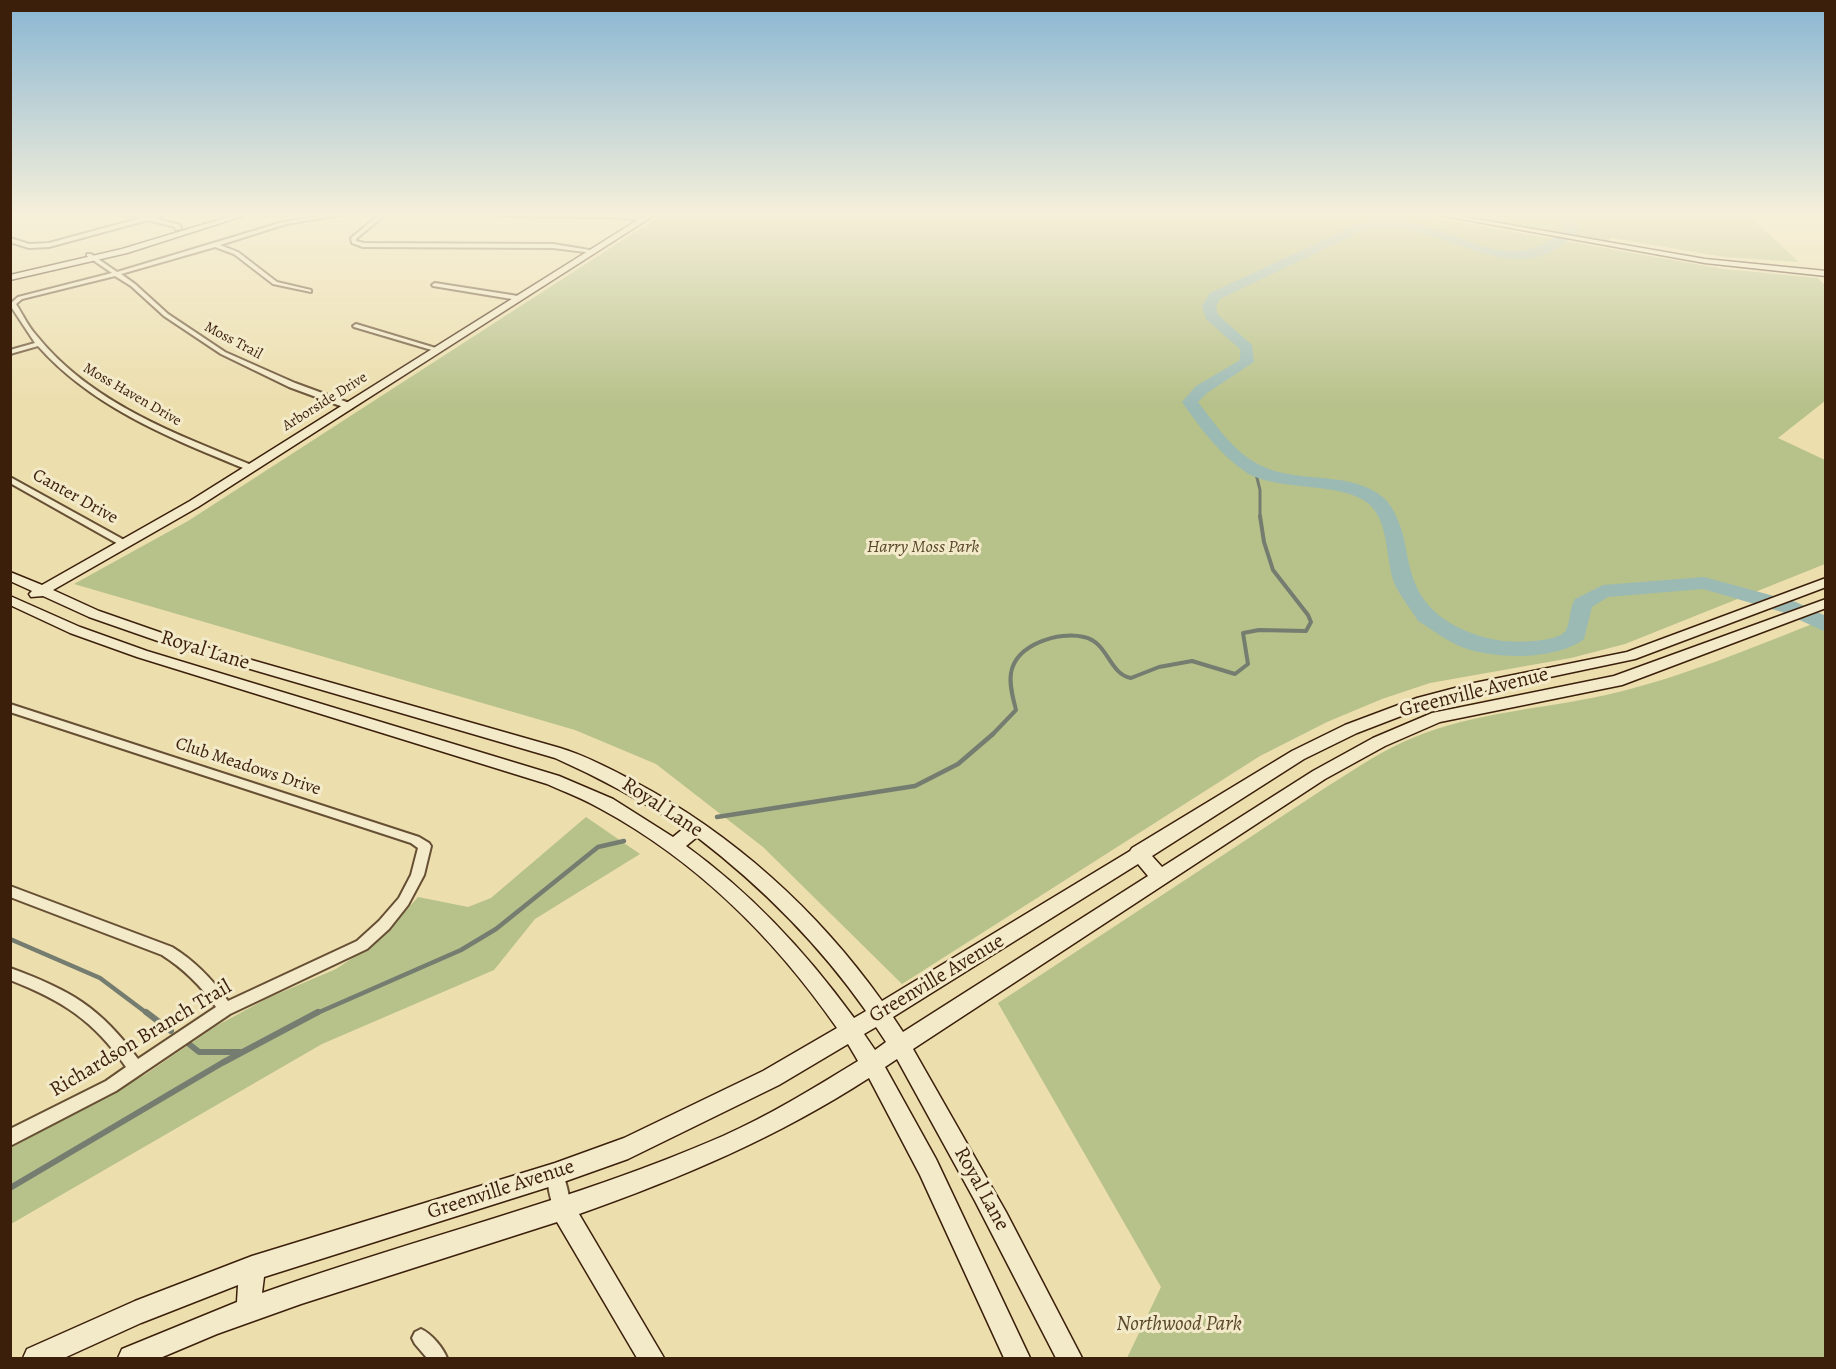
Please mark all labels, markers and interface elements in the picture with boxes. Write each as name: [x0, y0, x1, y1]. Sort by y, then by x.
street label: Moss Trail: [201, 318, 265, 364]
street label: Moss Haven Drive: [80, 360, 184, 430]
street label: Arborside Drive: [279, 369, 371, 435]
street label: Canter Drive: [28, 465, 122, 529]
park label: Harry Moss Park: [867, 537, 979, 559]
street label: Royal Lane: [157, 626, 253, 676]
street label: Greenville Avenue: [1397, 662, 1551, 724]
street label: Club Meadows Drive: [173, 733, 323, 801]
street label: Royal Lane: [617, 772, 707, 844]
street label: Greenville Avenue: [865, 929, 1009, 1029]
street label: Richardson Branch Trail: [46, 975, 236, 1103]
street label: Royal Lane: [948, 1143, 1014, 1235]
street label: Greenville Avenue: [424, 1154, 578, 1226]
park label: Northwood Park: [1116, 1312, 1242, 1338]

